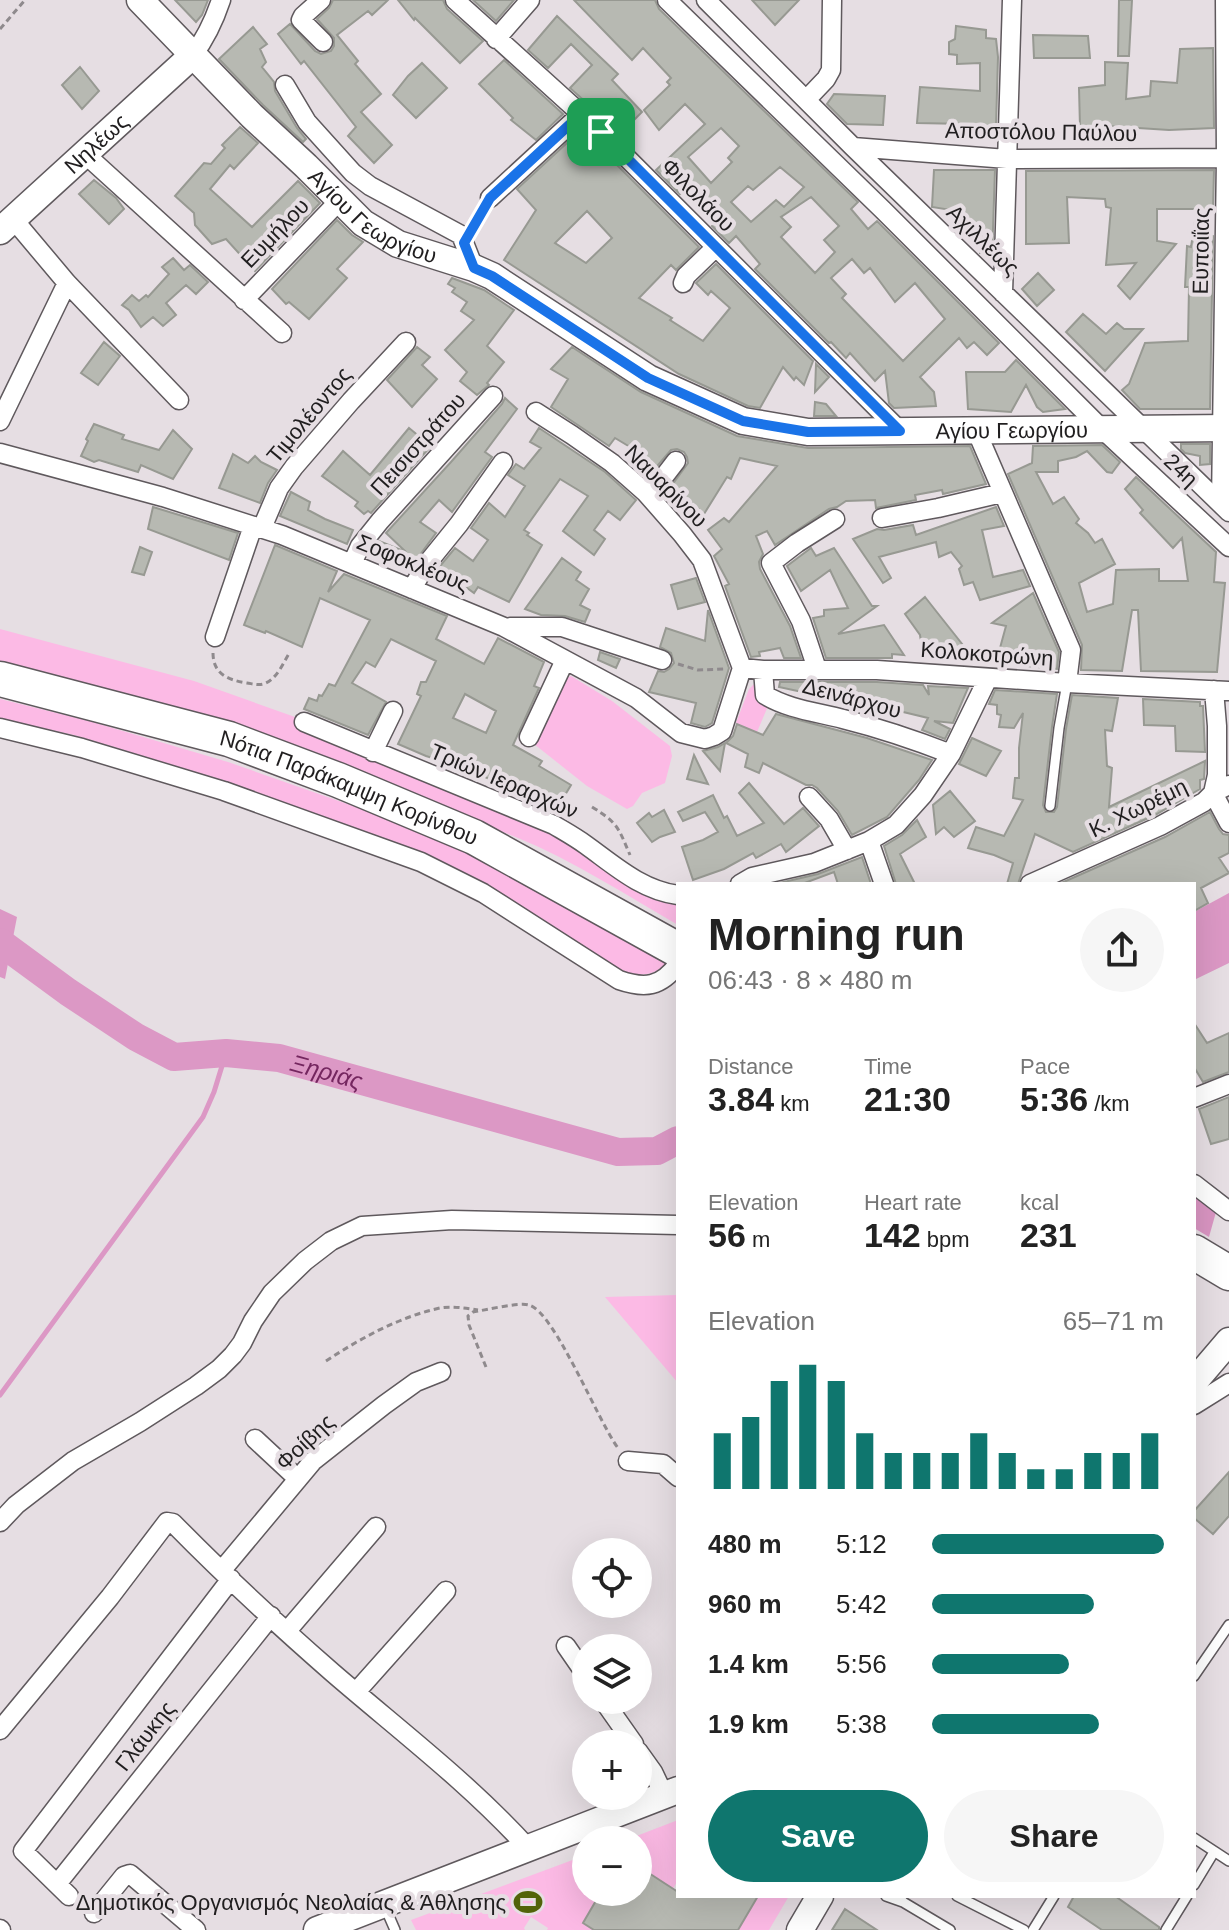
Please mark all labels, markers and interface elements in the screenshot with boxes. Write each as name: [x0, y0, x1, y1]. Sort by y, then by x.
pin: [567, 98, 635, 166]
street label: Νηλέως: [59, 108, 133, 178]
icon: arrive: [579, 110, 623, 154]
street label: Αποστόλου Παύλου: [945, 118, 1137, 146]
street label: Φιλολάου: [656, 153, 740, 237]
street label: Αγίου Γεωργίου: [304, 164, 440, 268]
street label: Ευμήλου: [236, 193, 314, 273]
street label: Αχιλλέως: [942, 200, 1024, 280]
street label: Ευποιΐας: [1188, 207, 1214, 295]
street label: Τιμολέοντος: [262, 362, 356, 468]
street label: Πεισιστράτου: [365, 388, 471, 500]
street label: Αγίου Γεωργίου: [935, 417, 1088, 443]
street label: Ναυαρίνου: [620, 440, 712, 532]
street label: 24η: [1159, 448, 1203, 492]
street label: Σοφοκλέους: [353, 529, 473, 597]
street label: Κολοκοτρώνη: [920, 637, 1054, 671]
street label: Δεινάρχου: [800, 673, 904, 723]
street label: Νότια Παράκαμψη Κορίνθου: [217, 725, 482, 850]
street label: Τριών Ιεραρχών: [426, 739, 582, 823]
street label: Κ. Χωρέμη: [1085, 774, 1191, 842]
button: share: [1080, 908, 1164, 992]
text: Morning run: [708, 910, 965, 959]
text: 06:43 · 8 × 480 m: [708, 965, 913, 995]
water label: Ξηριάς: [287, 1048, 366, 1094]
text: Distance: [708, 1054, 794, 1079]
text: Time: [864, 1054, 912, 1079]
text: Pace: [1020, 1054, 1070, 1079]
text: 3.84: [708, 1080, 774, 1118]
text: 21:30: [864, 1080, 951, 1118]
text: 5:36: [1020, 1080, 1088, 1118]
text: km: [774, 1091, 810, 1116]
text: /km: [1088, 1091, 1130, 1116]
text: Elevation: [708, 1190, 799, 1215]
text: Heart rate: [864, 1190, 962, 1215]
text: kcal: [1020, 1190, 1059, 1215]
text: 56: [708, 1216, 746, 1254]
text: 142: [864, 1216, 921, 1254]
text: 231: [1020, 1216, 1077, 1254]
text: m: [746, 1227, 770, 1252]
text: bpm: [921, 1227, 970, 1252]
text: Elevation: [708, 1306, 815, 1336]
text: 65–71 m: [1063, 1306, 1164, 1336]
street label: Φοίβης: [271, 1409, 339, 1475]
text: 480 m: [708, 1529, 782, 1559]
text: 5:12: [836, 1529, 887, 1559]
map controls: [572, 1538, 652, 1906]
button: locate: [572, 1538, 652, 1618]
text: 960 m: [708, 1589, 782, 1619]
text: 5:42: [836, 1589, 887, 1619]
button: layers: [572, 1634, 652, 1714]
text: 1.4 km: [708, 1649, 789, 1679]
text: 5:56: [836, 1649, 887, 1679]
street label: Γλάυκης: [110, 1696, 180, 1776]
text: 1.9 km: [708, 1709, 789, 1739]
text: 5:38: [836, 1709, 887, 1739]
button: +: [572, 1730, 652, 1810]
button: Save: [708, 1790, 928, 1882]
button: Share: [944, 1790, 1164, 1882]
button: −: [572, 1826, 652, 1906]
sports icon: Δημοτικός Οργανισμός Νεολαίας & Άθλησης: [513, 1887, 543, 1917]
place label: Δημοτικός Οργανισμός Νεολαίας & Άθλησης: [76, 1890, 506, 1915]

